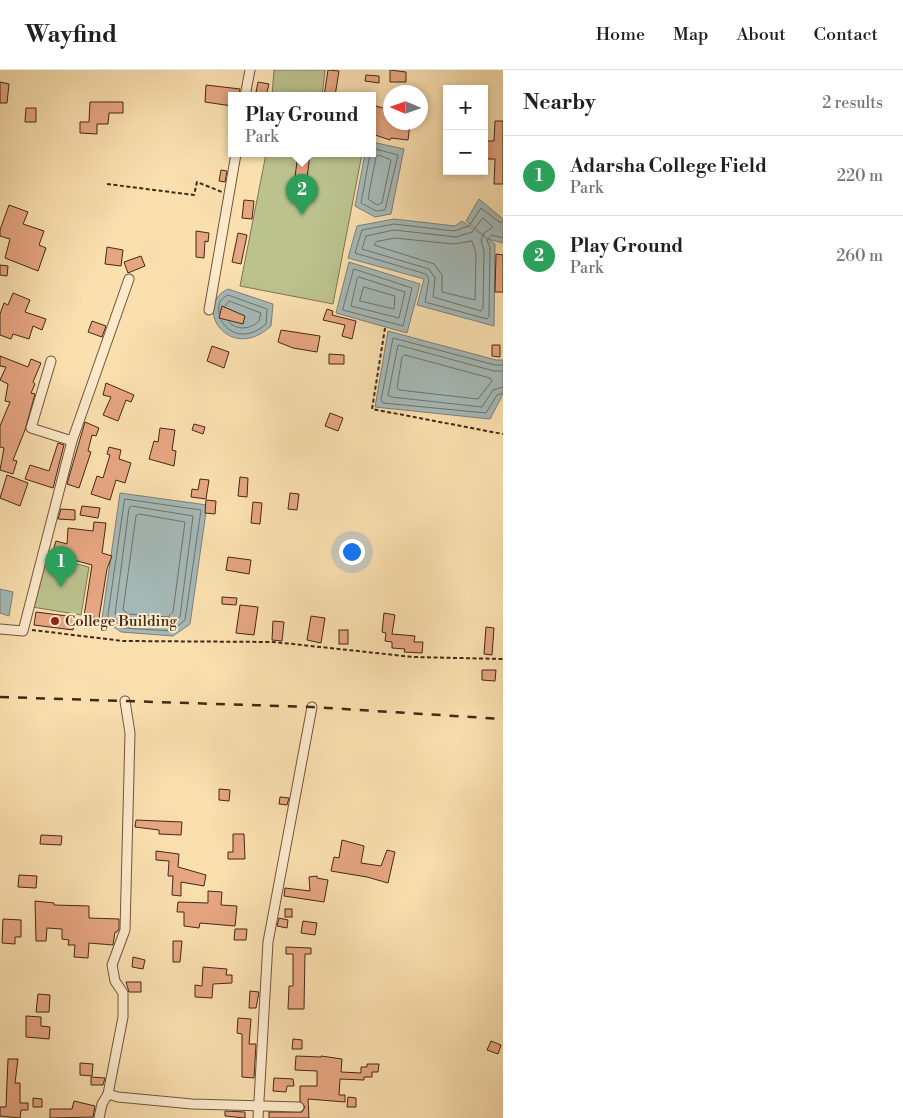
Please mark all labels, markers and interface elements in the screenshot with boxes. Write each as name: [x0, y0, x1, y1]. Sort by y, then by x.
text: Wayfind: [25, 20, 117, 50]
text: Home: [596, 23, 645, 46]
text: Map: [673, 23, 709, 46]
text: About: [737, 23, 786, 46]
text: Contact: [814, 23, 878, 46]
north arrow: [383, 85, 428, 130]
map controls: [443, 85, 488, 175]
button: +: [443, 85, 488, 130]
text: Nearby: [523, 90, 596, 116]
popup: [228, 92, 376, 157]
text: 2 results: [822, 93, 883, 113]
text: Play Ground: [245, 103, 359, 127]
text: Park: [245, 127, 279, 147]
button: −: [443, 130, 488, 175]
text: Adarsha College Field: [570, 154, 767, 178]
text: 1: [535, 166, 543, 186]
text: 220 m: [837, 166, 883, 186]
pin: 2: [286, 174, 318, 215]
text: Park: [570, 178, 603, 198]
text: Play Ground: [570, 234, 683, 258]
text: 2: [534, 246, 544, 266]
text: 260 m: [836, 246, 883, 266]
text: Park: [570, 258, 603, 278]
your location: [339, 539, 365, 565]
pin: 1: [45, 546, 77, 587]
place label: College Building: [65, 612, 177, 631]
marker: College Building: [49, 615, 61, 627]

